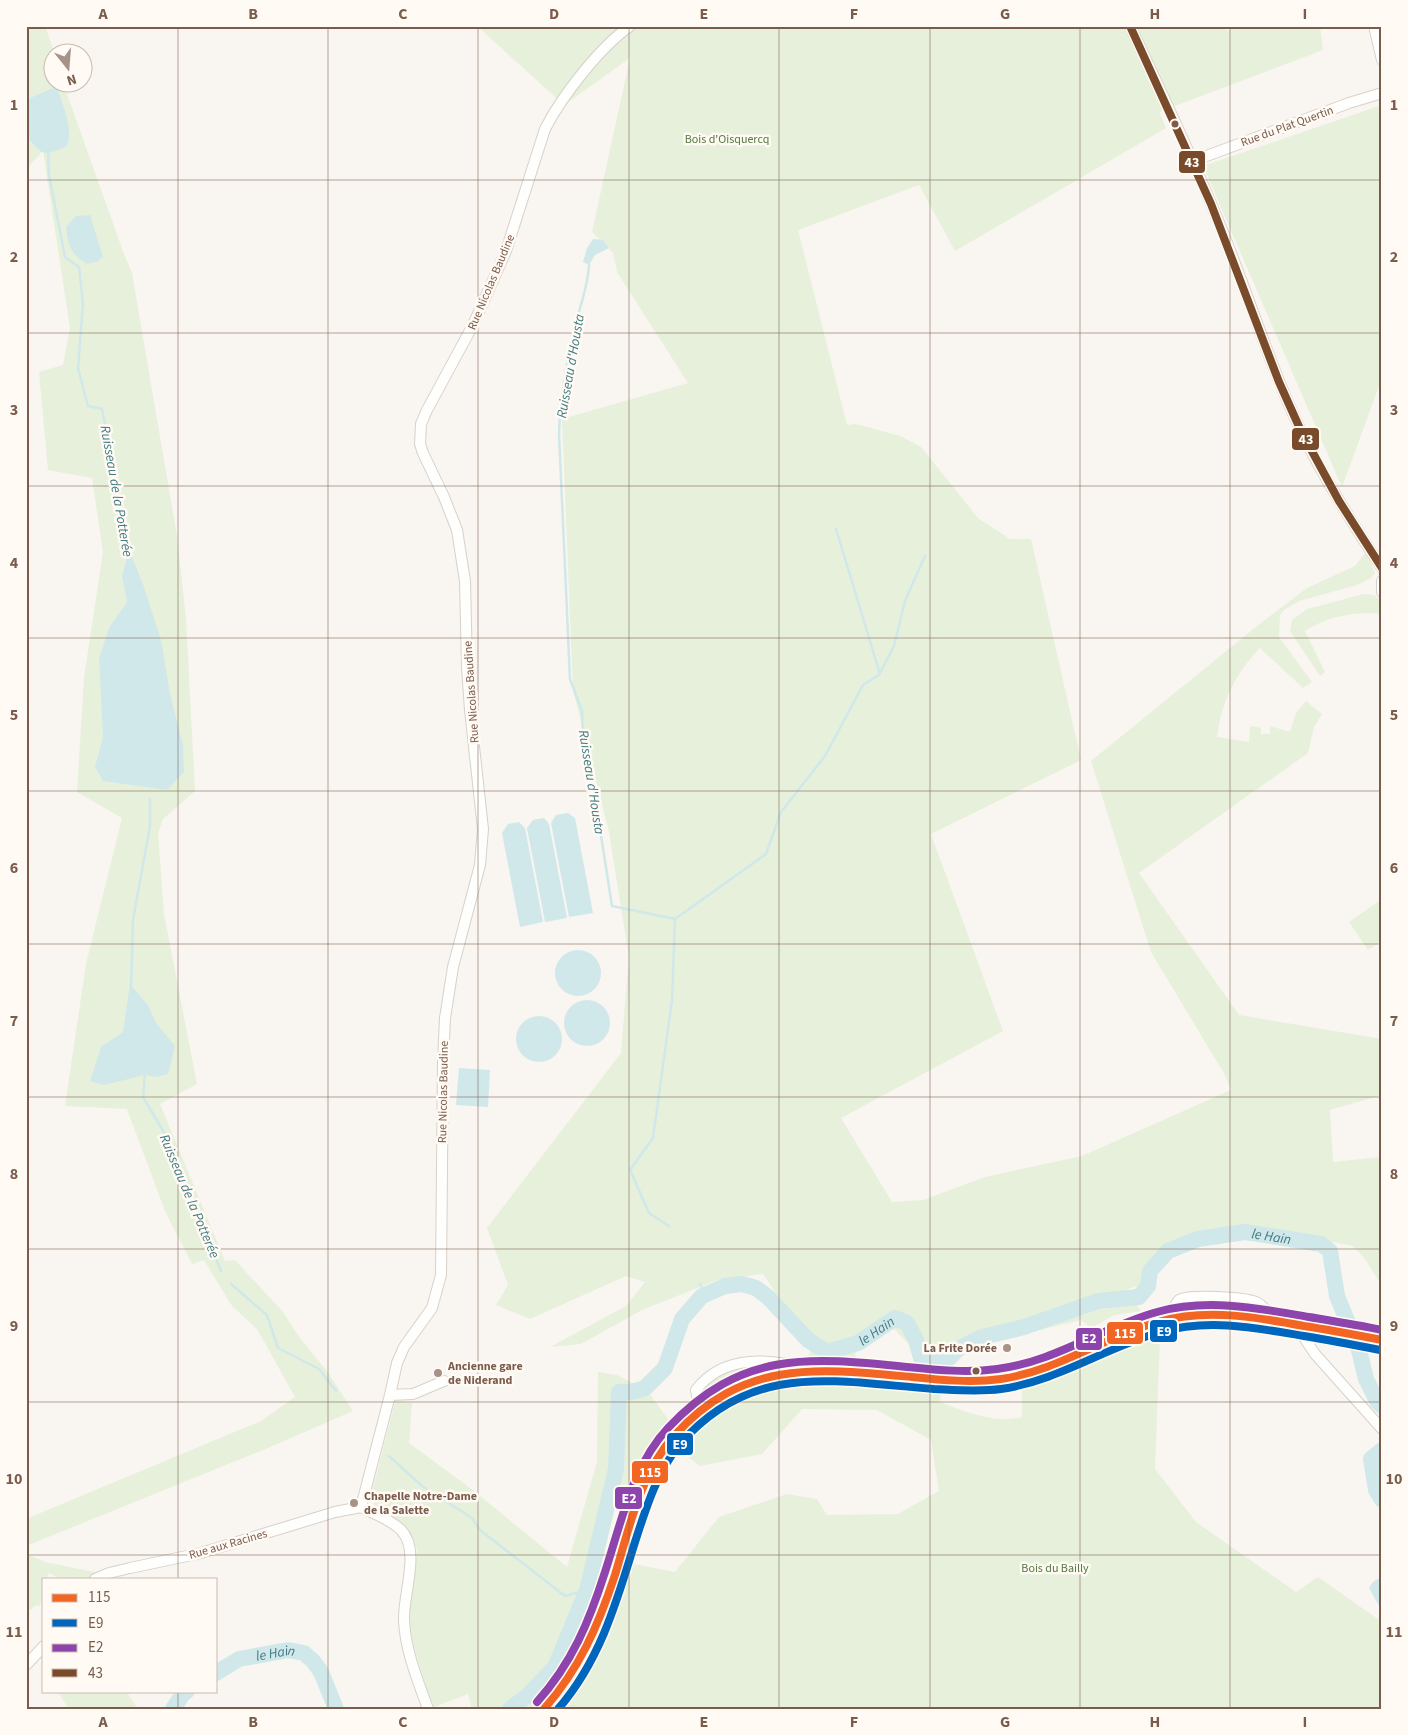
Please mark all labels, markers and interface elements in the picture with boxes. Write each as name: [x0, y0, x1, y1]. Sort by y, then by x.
text: A: [97, 3, 108, 25]
text: B: [248, 3, 258, 25]
text: C: [398, 3, 408, 25]
text: D: [549, 3, 559, 25]
text: E: [700, 3, 708, 25]
text: F: [850, 3, 858, 25]
text: G: [1000, 3, 1010, 25]
text: H: [1150, 3, 1160, 25]
text: I: [1303, 3, 1307, 25]
north arrow: [42, 42, 92, 92]
text: N: [64, 69, 79, 90]
text: 1: [10, 94, 18, 116]
text: 1: [1390, 94, 1398, 116]
street label: Rue du Plat Quertin: [1238, 102, 1336, 151]
unlabelled marker: [1170, 119, 1180, 129]
park label: Bois d'Oisquercq: [685, 131, 769, 148]
line badge: 43: [1178, 150, 1206, 174]
text: 43: [1185, 153, 1199, 173]
street label: Rue Nicolas Baudine: [464, 232, 519, 333]
text: 2: [10, 246, 18, 268]
text: 2: [1390, 246, 1398, 268]
water label: Ruisseau d'Housta: [552, 312, 590, 420]
text: 3: [10, 399, 18, 421]
text: 3: [1390, 399, 1398, 421]
water label: Ruisseau de la Potterée: [95, 424, 137, 559]
line badge: 43: [1291, 427, 1320, 451]
text: 43: [1299, 430, 1313, 450]
text: 4: [10, 552, 19, 574]
text: 4: [1390, 552, 1399, 574]
street label: Rue Nicolas Baudine: [459, 640, 484, 744]
text: 5: [10, 704, 18, 726]
text: 5: [1390, 704, 1398, 726]
water label: Ruisseau d'Housta: [573, 728, 609, 836]
text: 6: [10, 857, 18, 879]
text: 6: [1390, 857, 1398, 879]
text: 7: [10, 1010, 18, 1032]
text: 7: [1390, 1010, 1398, 1032]
street label: Rue Nicolas Baudine: [434, 1041, 453, 1143]
water label: Ruisseau de la Potterée: [154, 1131, 224, 1262]
text: 8: [10, 1163, 18, 1185]
text: 8: [1390, 1163, 1398, 1185]
water label: le Hain: [1250, 1224, 1293, 1250]
water label: le Hain: [855, 1312, 899, 1351]
text: 9: [10, 1315, 18, 1337]
text: 9: [1390, 1315, 1398, 1337]
line badge: E9: [1149, 1319, 1178, 1343]
line badge: 115: [1106, 1321, 1144, 1345]
text: E9: [1156, 1322, 1172, 1342]
text: 115: [1114, 1324, 1136, 1344]
line badge: E2: [1075, 1327, 1103, 1351]
text: E2: [1081, 1329, 1097, 1349]
place label: La Frite Dorée: [924, 1340, 997, 1357]
marker: La Frite Dorée: [1001, 1342, 1013, 1354]
place label: Ancienne gare de Niderand: [447, 1358, 523, 1389]
unlabelled marker: [971, 1366, 981, 1376]
marker: Ancienne gare de Niderand: [432, 1367, 444, 1379]
line badge: E9: [666, 1432, 694, 1456]
text: E9: [672, 1435, 688, 1455]
line badge: 115: [631, 1460, 669, 1484]
text: 115: [639, 1463, 661, 1483]
text: 10: [6, 1468, 22, 1490]
text: 10: [1386, 1468, 1402, 1490]
line badge: E2: [614, 1486, 643, 1510]
place label: Chapelle Notre-Dame de la Salette: [364, 1488, 477, 1519]
text: E2: [621, 1489, 637, 1509]
marker: Chapelle Notre-Dame de la Salette: [348, 1497, 360, 1509]
street label: Rue aux Racines: [187, 1525, 269, 1564]
park label: Bois du Bailly: [1021, 1560, 1089, 1577]
legend: [42, 1578, 218, 1692]
text: 115: [88, 1587, 110, 1608]
text: E9: [88, 1613, 103, 1634]
text: 11: [6, 1621, 22, 1643]
text: 11: [1386, 1621, 1402, 1643]
text: E2: [88, 1637, 103, 1658]
water label: le Hain: [254, 1641, 297, 1667]
text: 43: [88, 1663, 103, 1684]
text: A: [97, 1711, 108, 1733]
text: B: [248, 1711, 258, 1733]
text: C: [398, 1711, 408, 1733]
text: D: [549, 1711, 559, 1733]
text: E: [700, 1711, 708, 1733]
text: F: [850, 1711, 858, 1733]
text: G: [1000, 1711, 1010, 1733]
text: H: [1150, 1711, 1160, 1733]
text: I: [1303, 1711, 1307, 1733]

